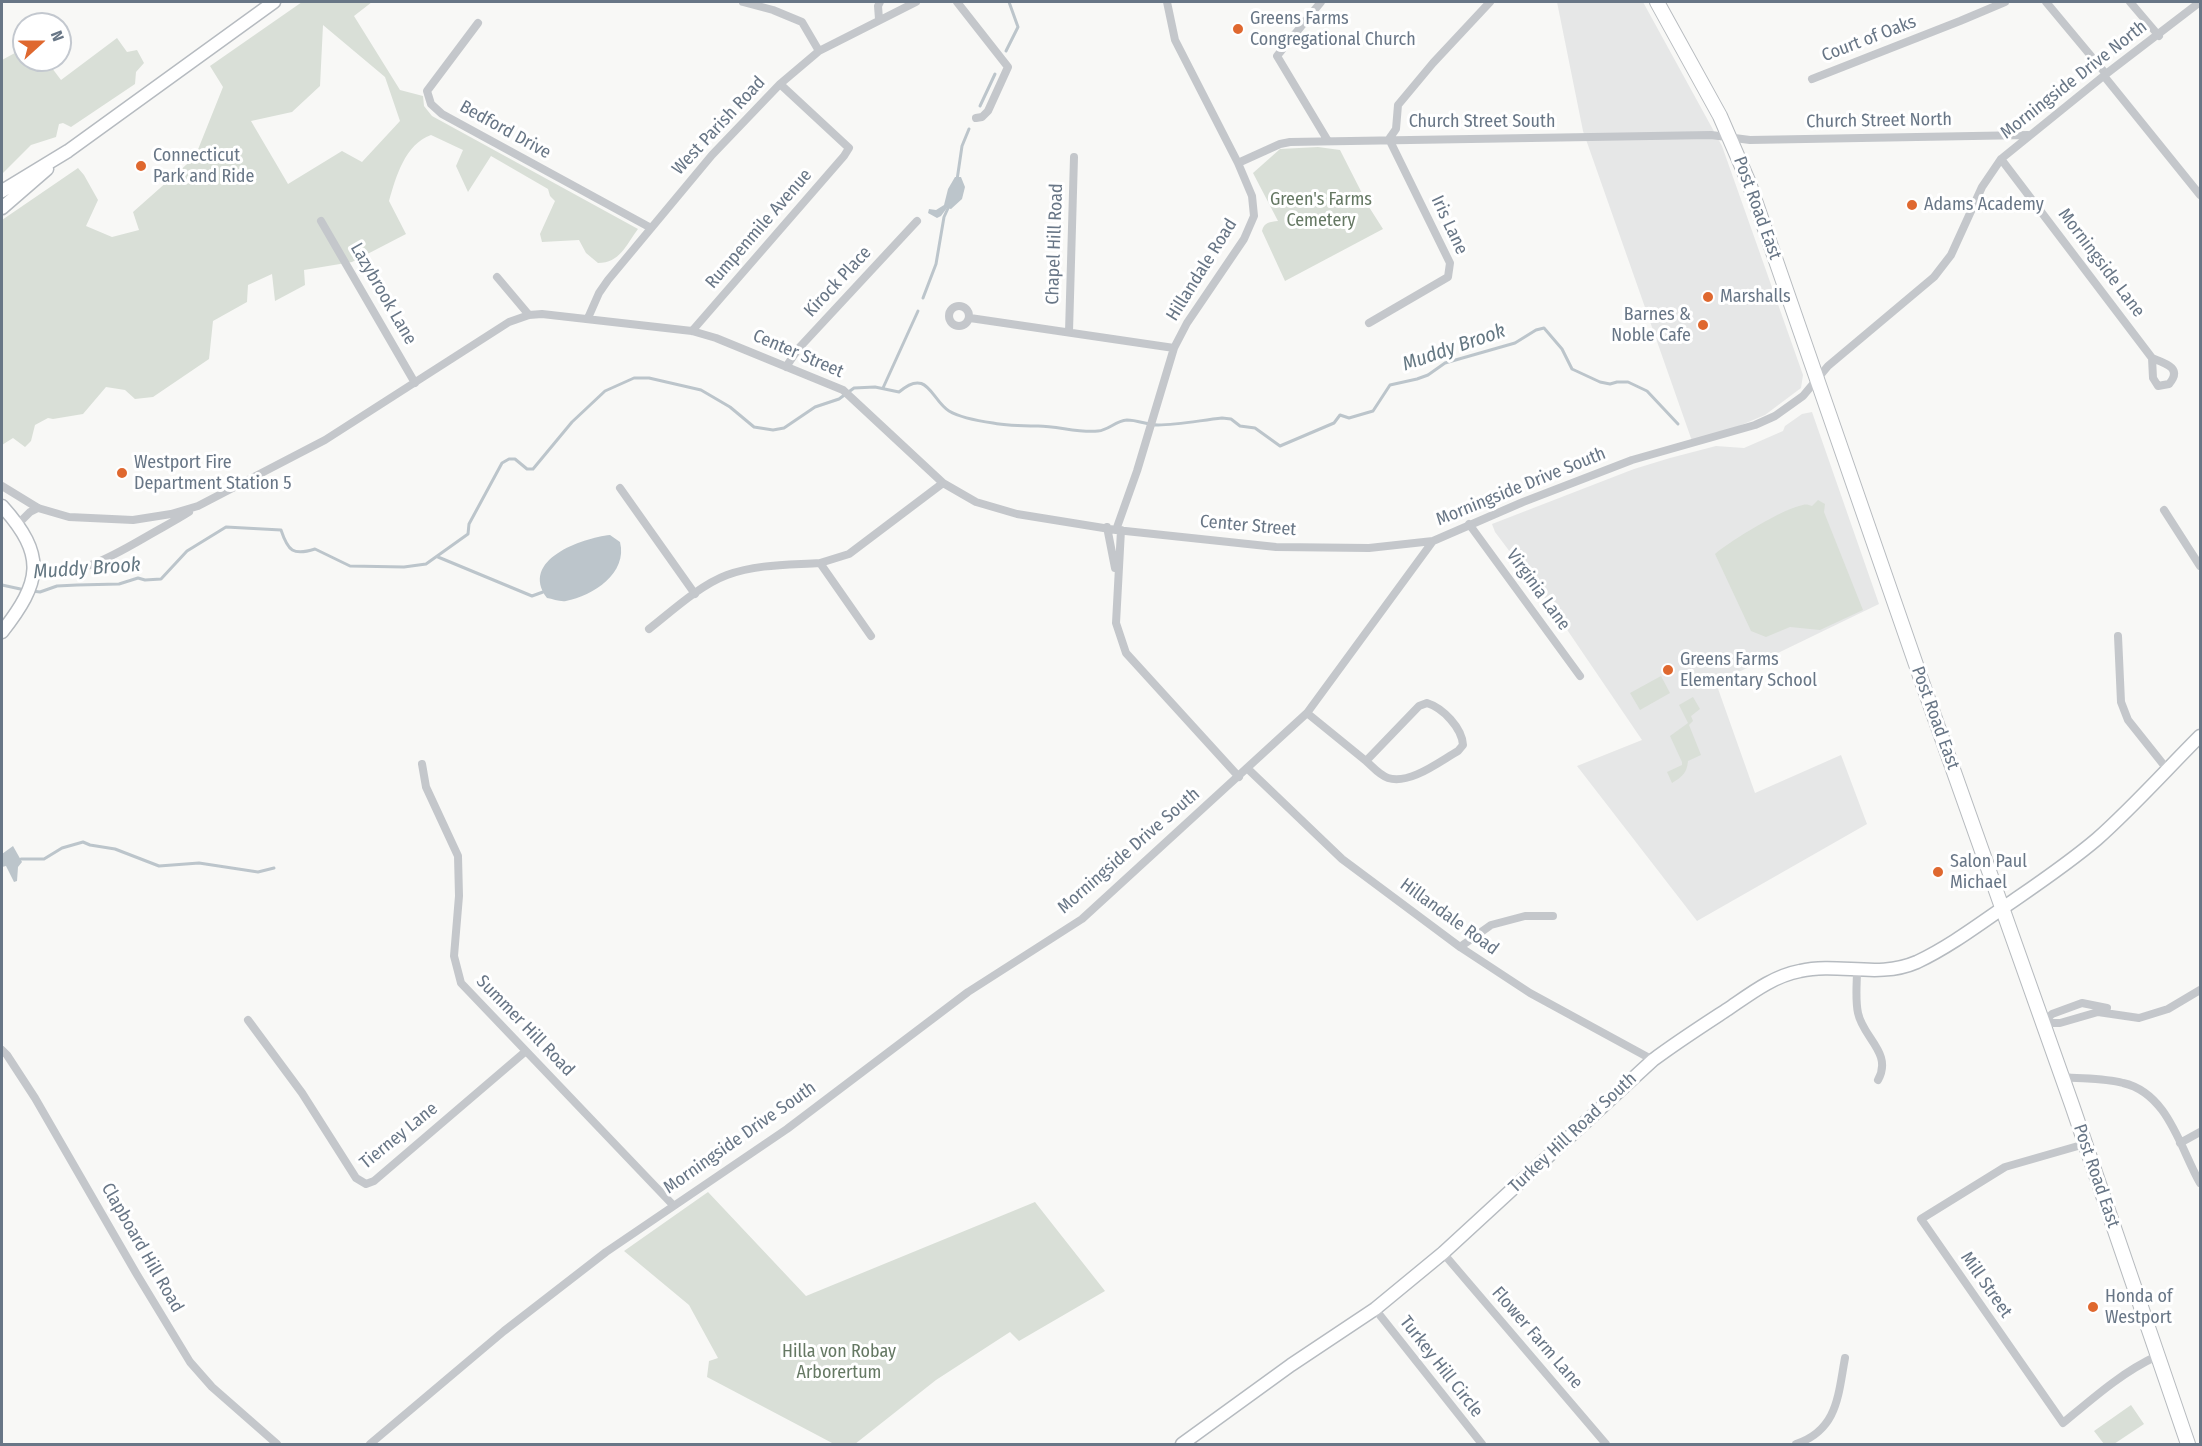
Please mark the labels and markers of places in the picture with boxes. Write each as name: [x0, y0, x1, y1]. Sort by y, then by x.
place label: Greens Farms Congregational Church: [1250, 8, 1416, 50]
marker: Greens Farms Congregational Church: [1231, 22, 1245, 36]
place label: Connecticut Park and Ride: [153, 145, 254, 188]
marker: Connecticut Park and Ride: [134, 159, 148, 173]
place label: Adams Academy: [1924, 194, 2044, 216]
marker: Adams Academy: [1905, 198, 1919, 212]
place label: Marshalls: [1720, 286, 1791, 308]
marker: Marshalls: [1701, 290, 1715, 304]
place label: Barnes & Noble Cafe: [1611, 304, 1691, 346]
marker: Barnes & Noble Cafe: [1696, 318, 1710, 332]
place label: Westport Fire Department Station 5: [134, 452, 291, 494]
marker: Westport Fire Department Station 5: [115, 466, 129, 480]
place label: Greens Farms Elementary School: [1680, 649, 1817, 692]
marker: Greens Farms Elementary School: [1661, 663, 1675, 677]
place label: Salon Paul Michael: [1950, 851, 2027, 894]
marker: Salon Paul Michael: [1931, 865, 1945, 879]
place label: Honda of Westport: [2105, 1286, 2173, 1328]
marker: Honda of Westport: [2086, 1300, 2100, 1314]

